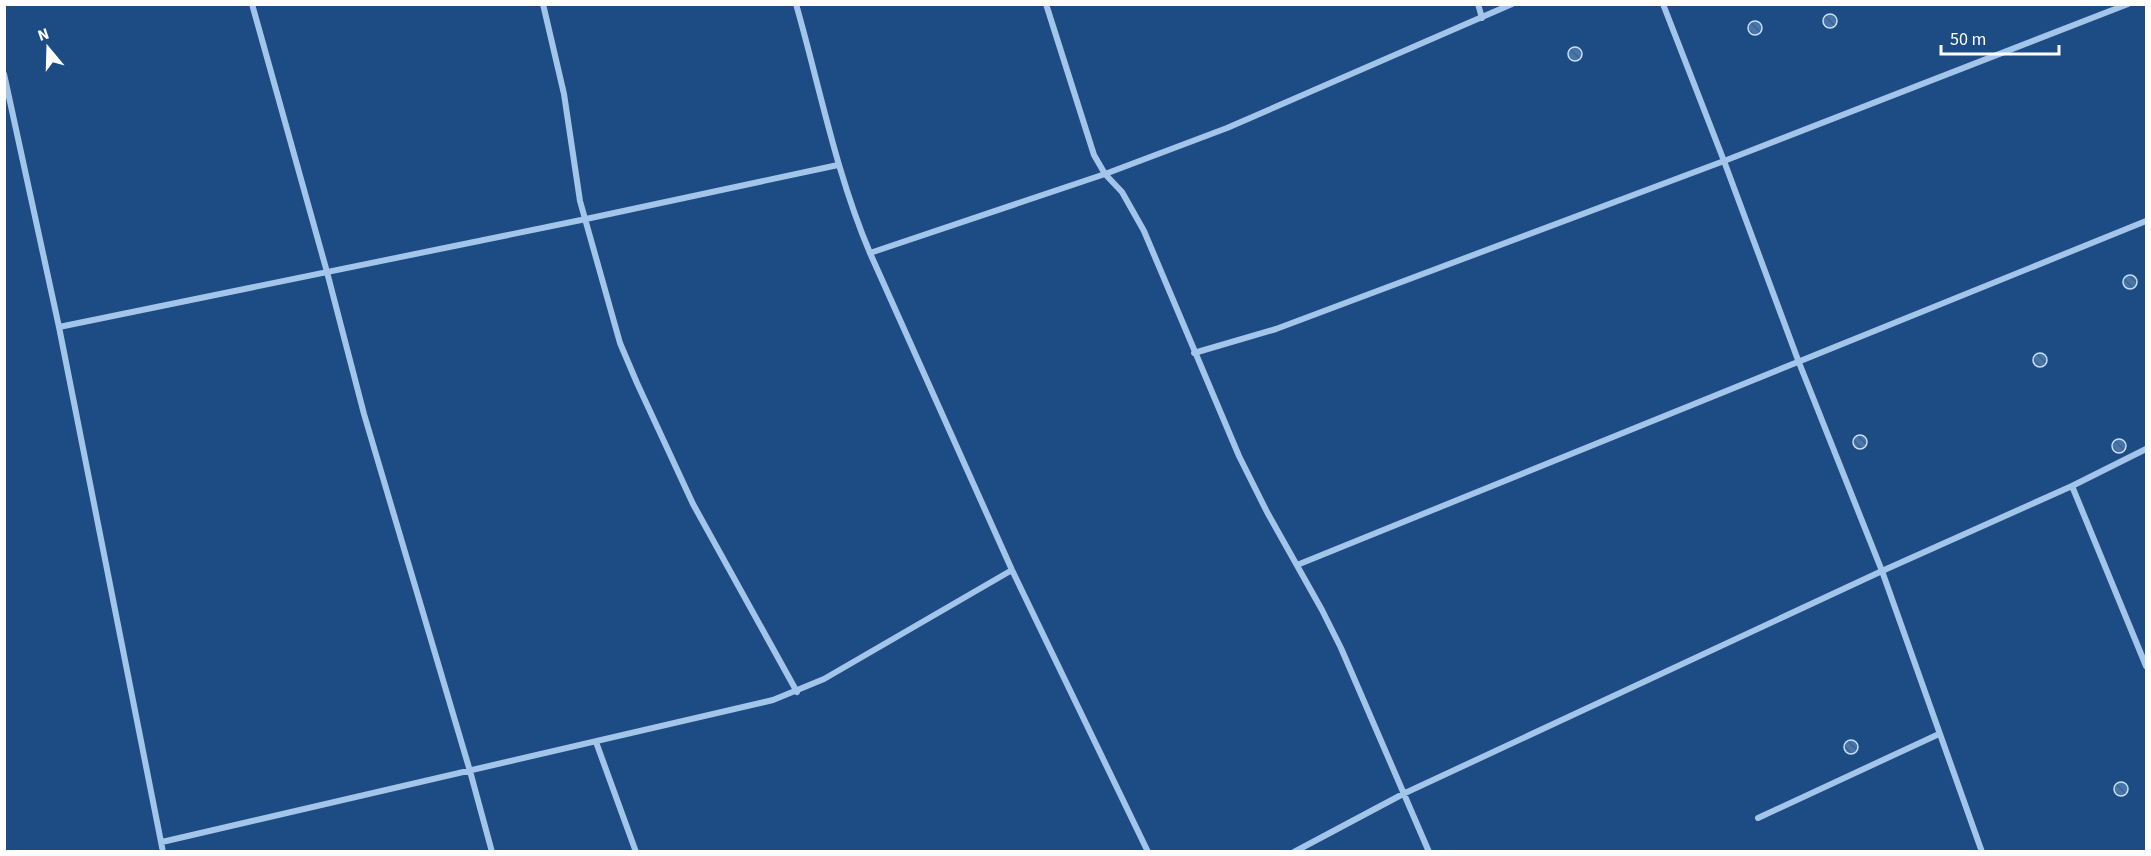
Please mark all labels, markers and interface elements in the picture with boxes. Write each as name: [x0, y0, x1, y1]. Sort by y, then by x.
north arrow: [18, 18, 78, 78]
scale bar: [1941, 18, 2060, 56]
text: N: [35, 23, 52, 47]
text: 50 m: [1950, 27, 1986, 52]

